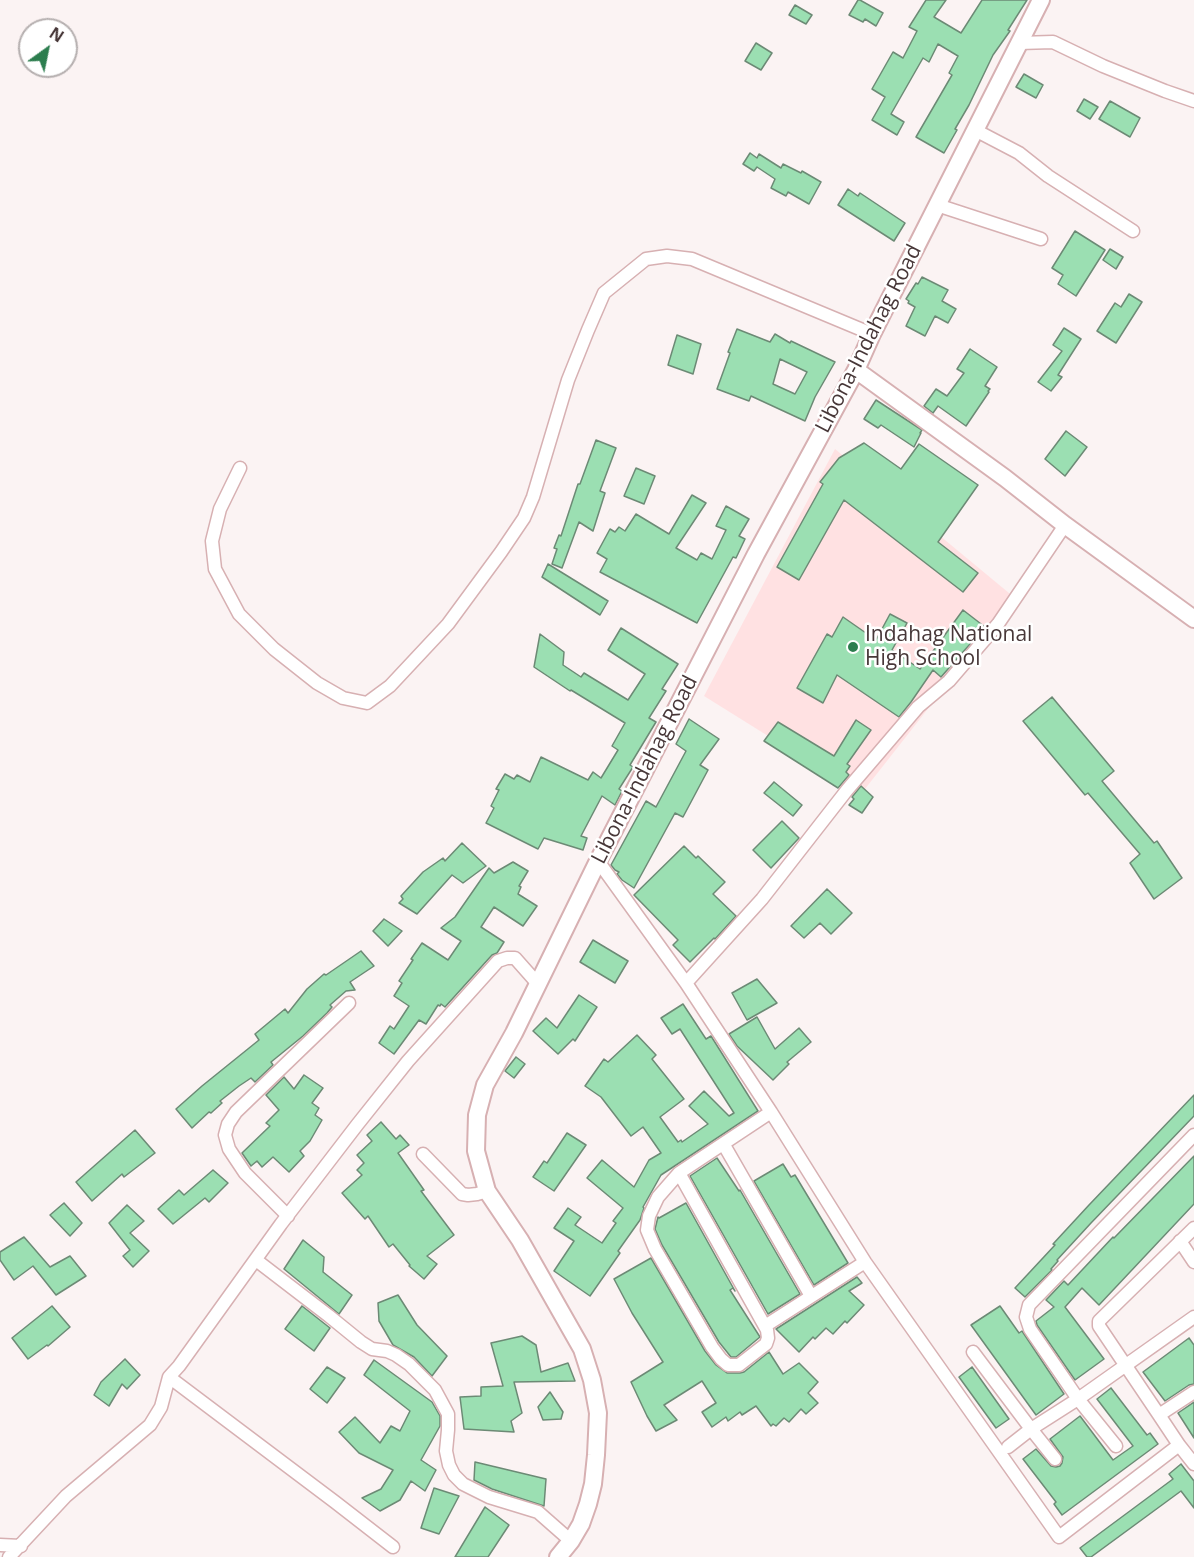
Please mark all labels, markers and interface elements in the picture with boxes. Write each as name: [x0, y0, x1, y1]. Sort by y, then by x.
north arrow: [18, 18, 78, 78]
text: N: [45, 22, 68, 47]
street label: Libona-Indahag Road: [811, 241, 927, 437]
place label: Indahag National High School: [865, 622, 1032, 672]
marker: Indahag National High School: [846, 640, 860, 654]
street label: Libona-Indahag Road: [587, 672, 703, 868]

